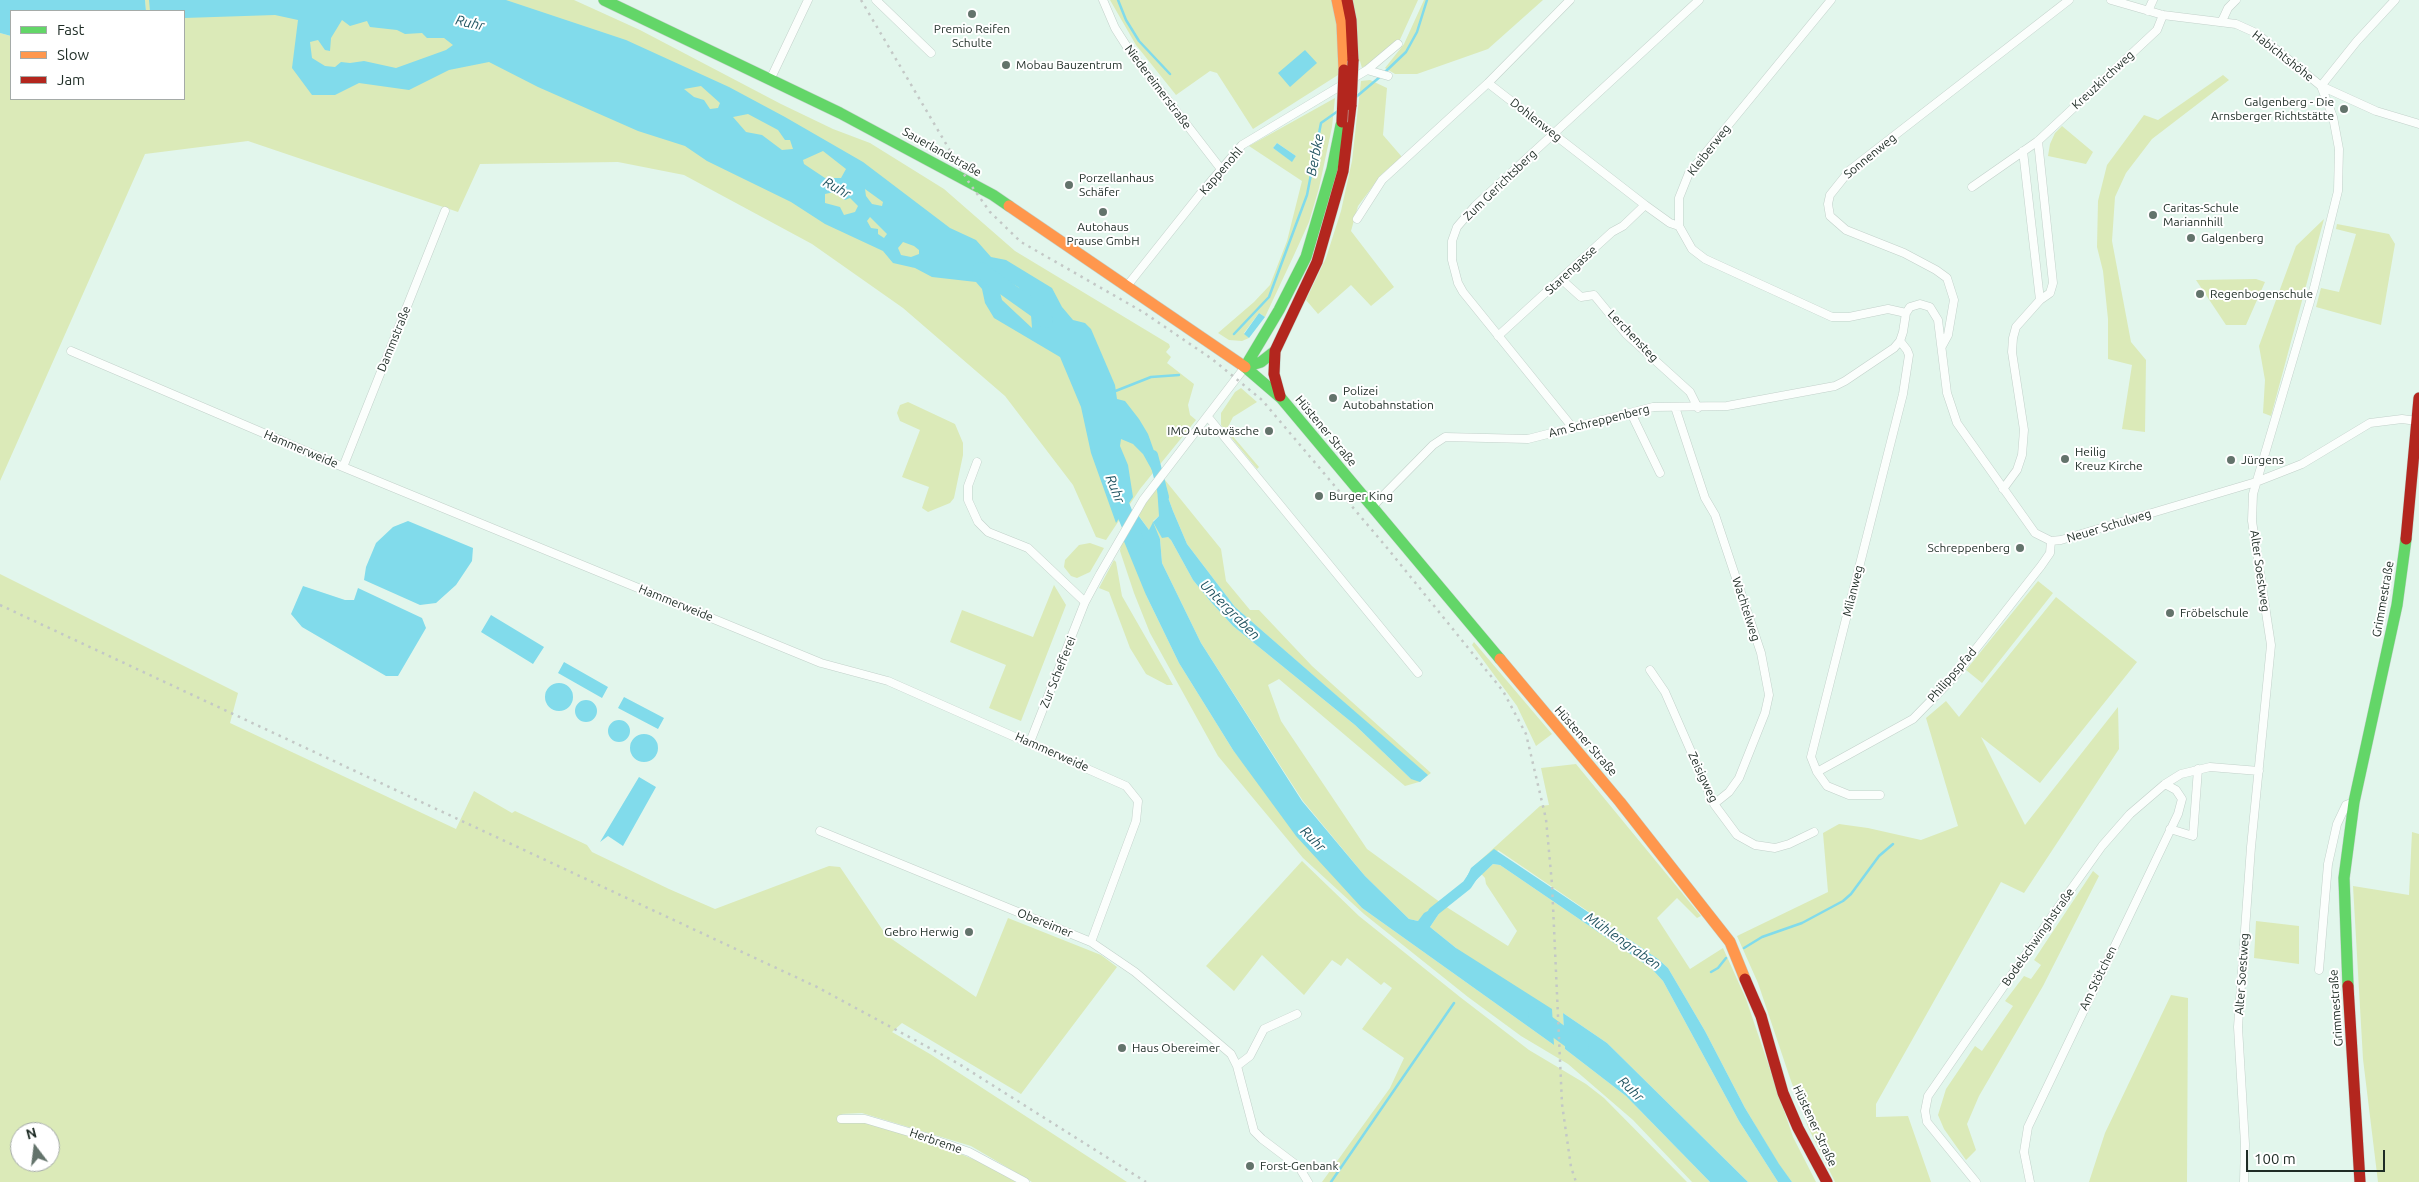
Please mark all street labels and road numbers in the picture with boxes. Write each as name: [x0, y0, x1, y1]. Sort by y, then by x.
street label: Habichtshöhe: [2249, 27, 2317, 85]
street label: Niedereimerstraße: [1122, 42, 1194, 132]
street label: Kreuzkirchweg: [2069, 48, 2137, 112]
street label: Dohlenweg: [1507, 95, 1565, 145]
street label: Kleiberweg: [1684, 121, 1734, 179]
street label: Sauerlandstraße: [900, 124, 984, 180]
street label: Sonnenweg: [1841, 130, 1899, 182]
street label: Kappenohl: [1197, 144, 1245, 198]
street label: Zum Gerichtsberg: [1460, 146, 1540, 224]
street label: Starengasse: [1542, 242, 1600, 298]
street label: Dammstraße: [374, 304, 414, 374]
street label: Lerchensteg: [1605, 307, 1661, 365]
street label: Hüstener Straße: [1292, 393, 1360, 469]
street label: Am Schreppenberg: [1547, 402, 1651, 440]
street label: Hammerweide: [262, 427, 340, 471]
street label: Neuer Schulweg: [2065, 506, 2153, 546]
street label: Alter Soestweg: [2247, 529, 2273, 613]
street label: Grimmestraße: [2369, 560, 2397, 638]
street label: Milanweg: [1840, 564, 1866, 618]
street label: Wachtelweg: [1729, 575, 1763, 643]
street label: Hammerweide: [637, 582, 715, 624]
street label: Zur Schefferei: [1037, 634, 1079, 710]
street label: Philippspfad: [1925, 645, 1979, 705]
street label: Hüstener Straße: [1552, 703, 1620, 779]
street label: Hammerweide: [1013, 729, 1091, 775]
street label: Zeisigweg: [1685, 749, 1721, 805]
street label: Bodelschwinghstraße: [1999, 885, 2077, 989]
street label: Obereimer: [1015, 905, 1075, 941]
street label: Alter Soestweg: [2232, 932, 2252, 1016]
street label: Am Stötchen: [2076, 944, 2120, 1012]
street label: Grimmestraße: [2326, 969, 2346, 1047]
street label: Hüstener Straße: [1790, 1083, 1840, 1169]
street label: Herbreme: [908, 1125, 964, 1157]

